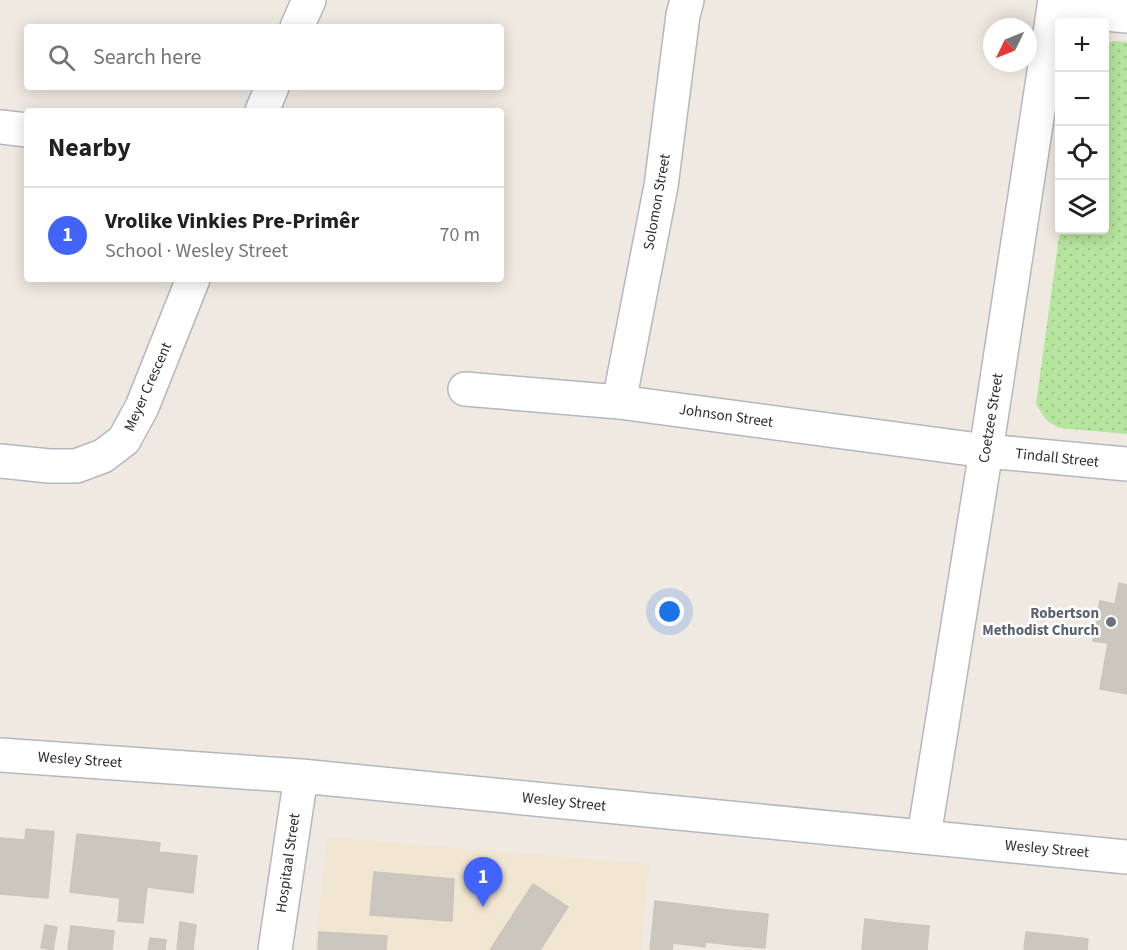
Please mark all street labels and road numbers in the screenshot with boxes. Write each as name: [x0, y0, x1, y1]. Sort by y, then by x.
street label: Solomon Street: [638, 152, 676, 252]
street label: Meyer Crescent: [119, 339, 177, 435]
street label: Coetzee Street: [974, 372, 1008, 464]
street label: Johnson Street: [678, 399, 774, 433]
street label: Tindall Street: [1014, 443, 1100, 473]
street label: Wesley Street: [37, 747, 123, 773]
street label: Wesley Street: [521, 787, 607, 817]
street label: Hospitaal Street: [271, 812, 305, 914]
street label: Wesley Street: [1004, 835, 1090, 863]

